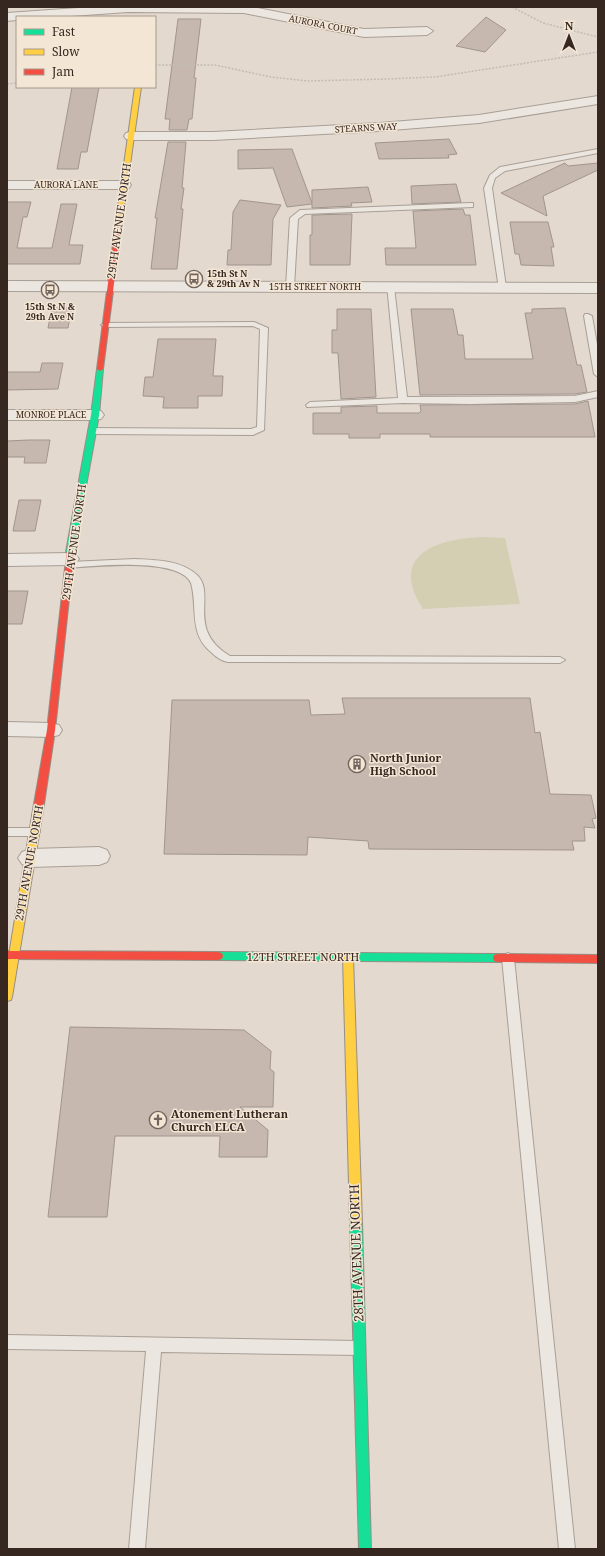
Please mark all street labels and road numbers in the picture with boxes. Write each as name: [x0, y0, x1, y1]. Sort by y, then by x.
street label: AURORA COURT: [288, 11, 359, 38]
street label: STEARNS WAY: [335, 119, 398, 136]
street label: 29TH AVENUE NORTH: [103, 162, 134, 280]
street label: AURORA LANE: [34, 178, 98, 191]
street label: 15TH STREET NORTH: [269, 280, 361, 293]
street label: MONROE PLACE: [16, 408, 87, 421]
street label: 29TH AVENUE NORTH: [58, 483, 89, 601]
street label: 29TH AVENUE NORTH: [11, 804, 46, 922]
street label: 12TH STREET NORTH: [247, 949, 360, 964]
street label: 28TH AVENUE NORTH: [345, 1184, 367, 1322]

